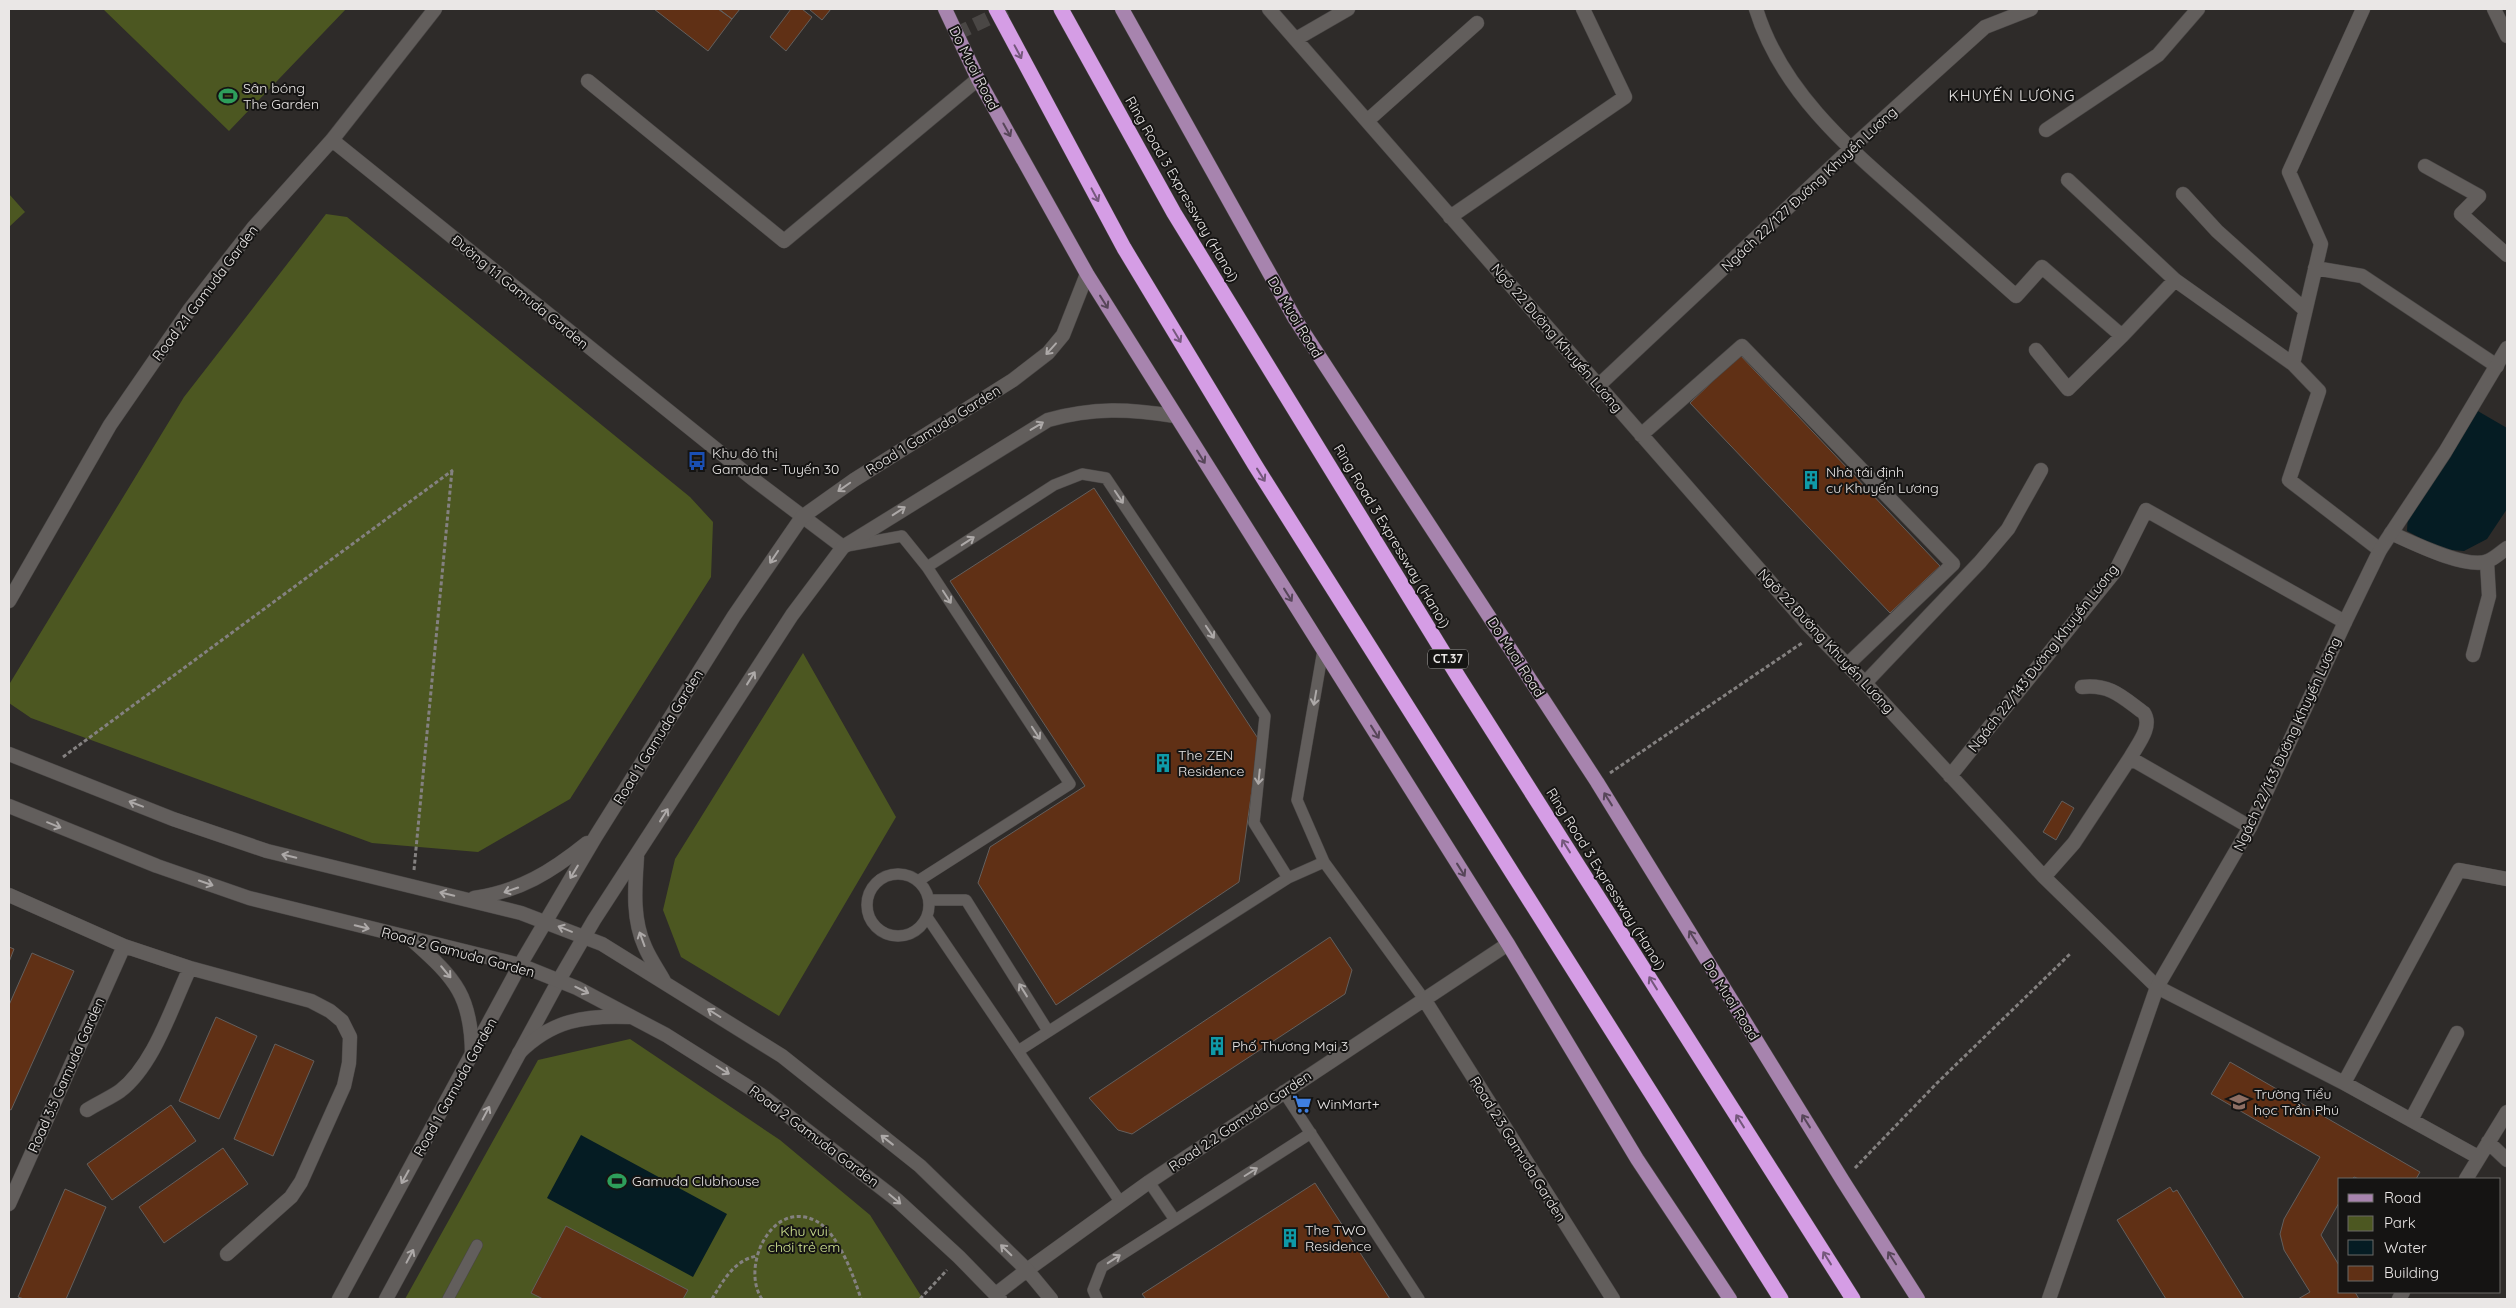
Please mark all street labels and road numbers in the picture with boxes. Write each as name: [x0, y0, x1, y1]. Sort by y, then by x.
street label: Do Muoi Road: [945, 23, 1003, 113]
street label: Ring Road 3 Expressway (Hanoi): [1121, 93, 1243, 285]
street label: Ngách 22/127 Đường Khuyến Lương: [1717, 103, 1901, 275]
street label: Road 2.1 Gamuda Garden: [148, 222, 262, 364]
street label: Đường 1.1 Gamuda Garden: [448, 231, 592, 353]
street label: Ngõ 22 Đường Khuyến Lương: [1487, 260, 1627, 416]
street label: Do Muoi Road: [1264, 273, 1326, 361]
street label: Road 1 Gamuda Garden: [862, 381, 1004, 479]
street label: Ring Road 3 Expressway (Hanoi): [1330, 441, 1454, 631]
street label: Ngách 22/143 Đường Khuyến Lương: [1964, 560, 2122, 756]
street label: Ngõ 22 Đường Khuyến Lương: [1754, 565, 1898, 717]
street label: Do Muoi Road: [1483, 614, 1549, 700]
street label: Ngách 22/163 Đường Khuyến Lương: [2229, 634, 2345, 854]
road number: CT.37: [1428, 650, 1468, 669]
street label: Road 1 Gamuda Garden: [609, 666, 707, 808]
street label: Ring Road 3 Expressway (Hanoi): [1542, 785, 1670, 973]
street label: Road 2 Gamuda Garden: [379, 923, 537, 981]
street label: Do Muoi Road: [1699, 956, 1763, 1044]
street label: Road 3.5 Gamuda Garden: [24, 995, 108, 1155]
street label: Road 1 Gamuda Garden: [409, 1015, 501, 1159]
street label: Road 2.2 Gamuda Garden: [1165, 1066, 1315, 1176]
street label: Road 2.3 Gamuda Garden: [1466, 1073, 1570, 1225]
street label: Road 2 Gamuda Garden: [745, 1081, 883, 1191]

